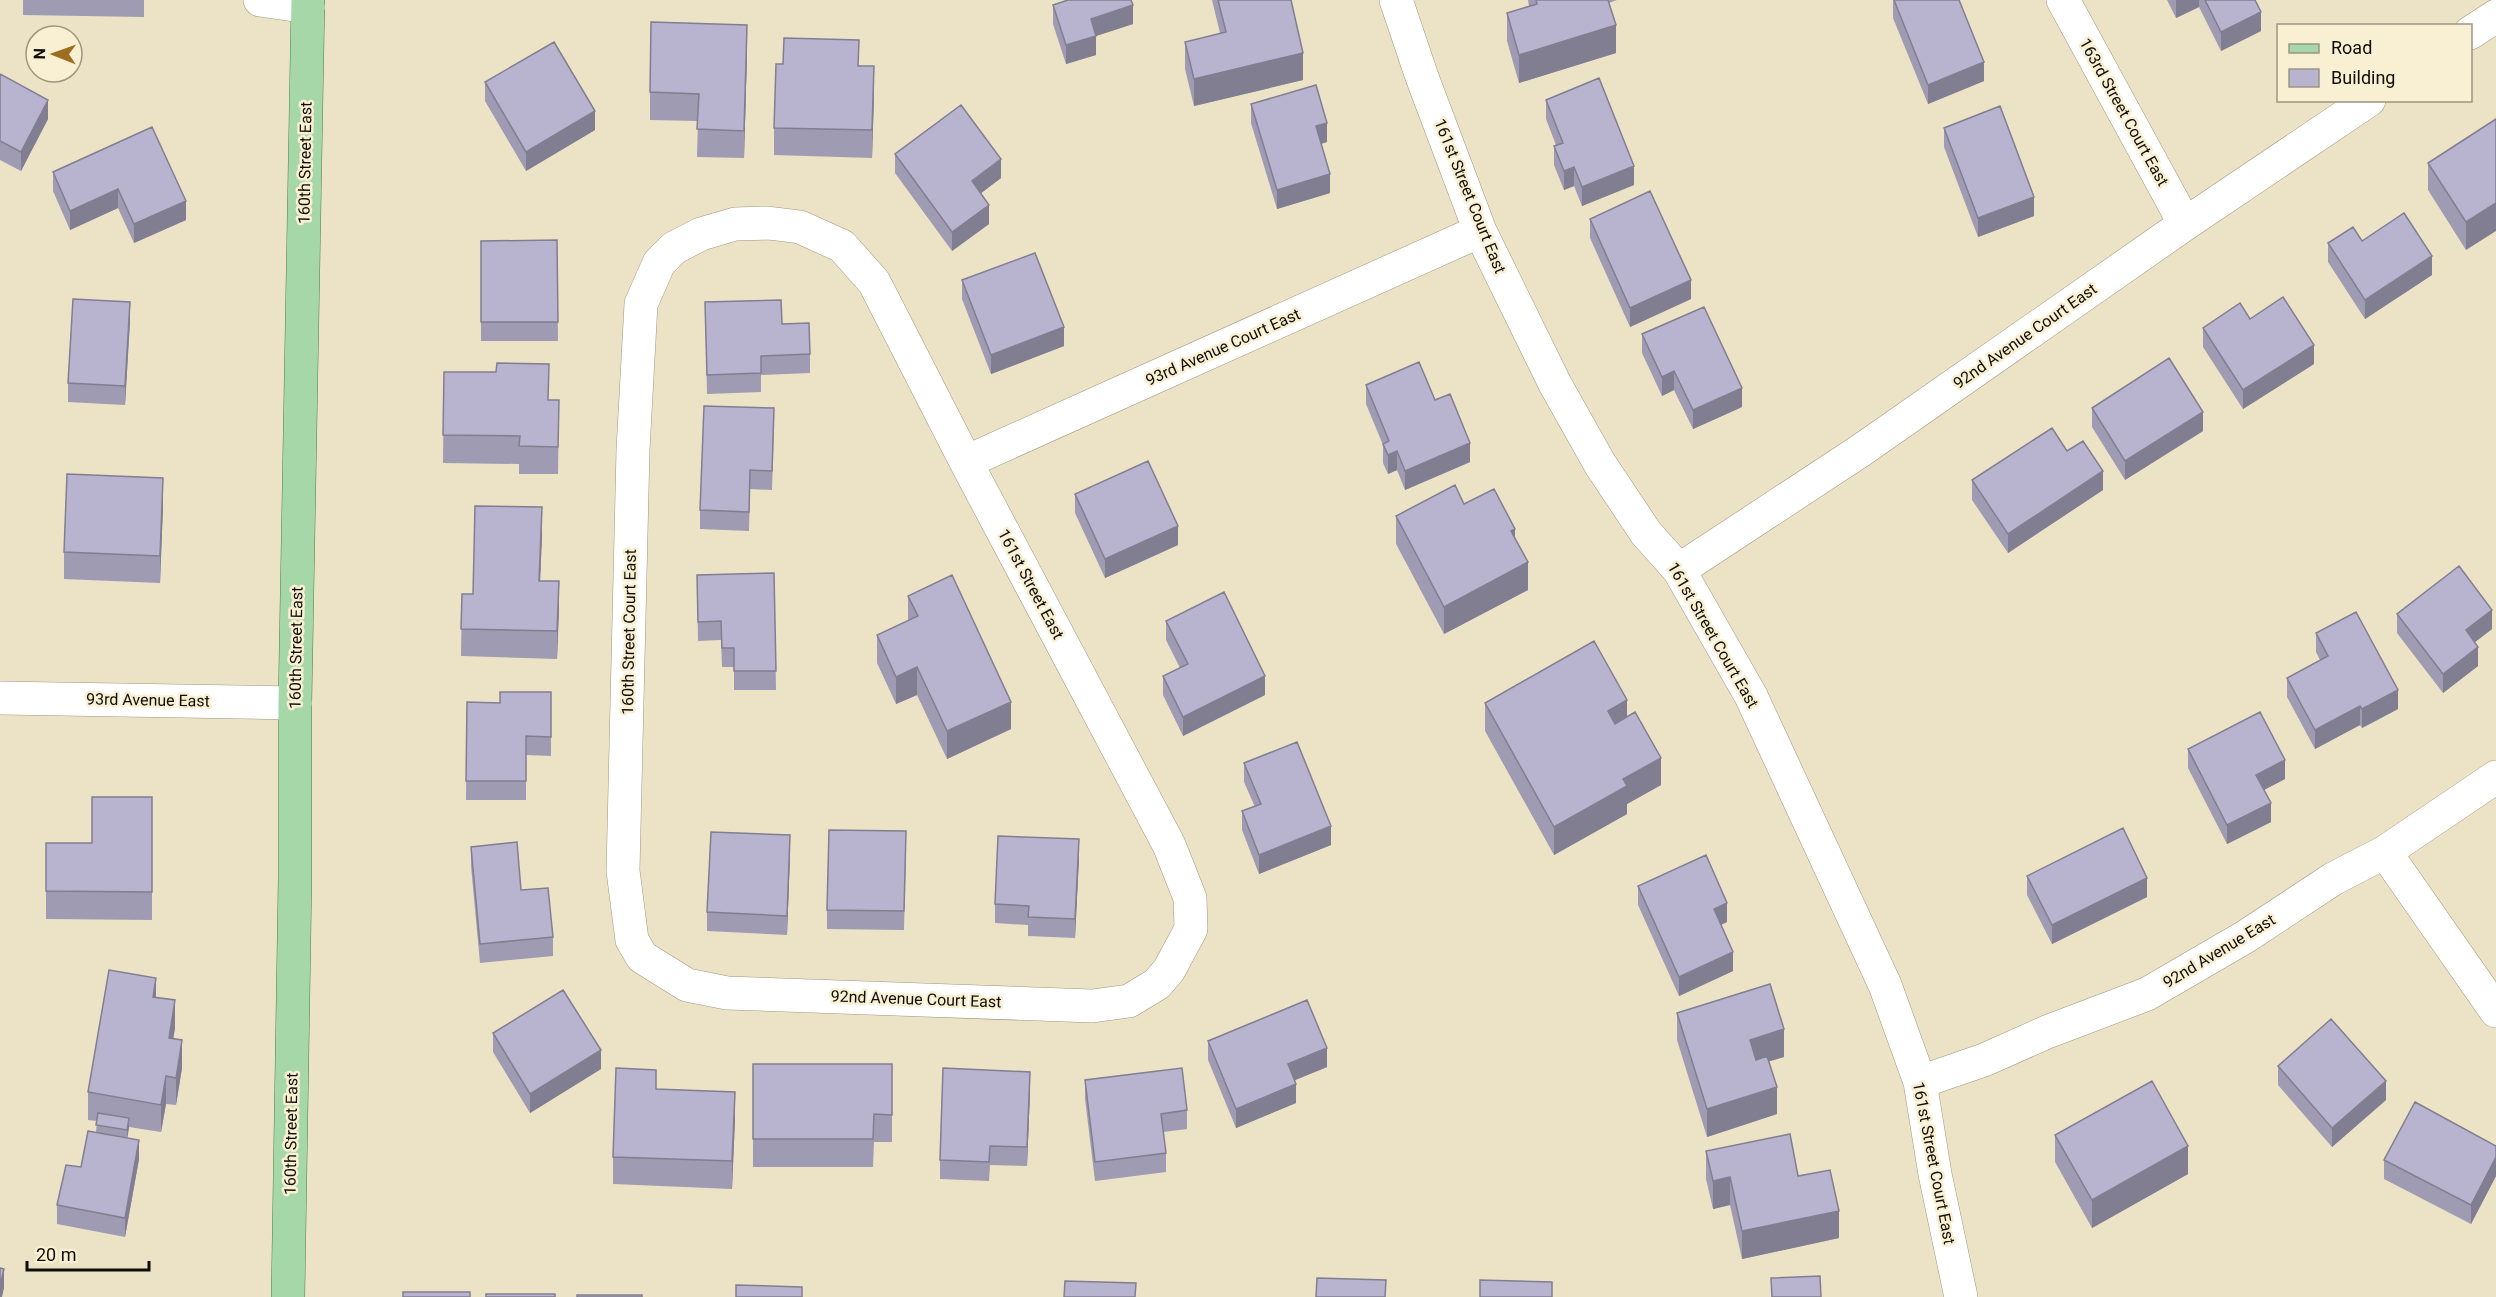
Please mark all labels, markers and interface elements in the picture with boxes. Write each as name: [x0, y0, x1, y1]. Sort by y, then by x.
north arrow: [24, 24, 84, 84]
legend: [2277, 24, 2472, 102]
street label: 163rd Street Court East: [2075, 35, 2173, 189]
text: Road: [2331, 37, 2372, 58]
text: N: [30, 48, 49, 60]
text: Building: [2331, 67, 2395, 88]
street label: 160th Street East: [294, 102, 316, 224]
street label: 161st Street Court East: [1430, 116, 1510, 276]
street label: 92nd Avenue Court East: [1950, 279, 2100, 393]
street label: 93rd Avenue Court East: [1143, 304, 1303, 390]
street label: 161st Street East: [994, 526, 1068, 642]
street label: 160th Street Court East: [618, 549, 640, 715]
street label: 161st Street Court East: [1663, 559, 1763, 711]
street label: 160th Street East: [285, 587, 307, 709]
street label: 93rd Avenue East: [86, 689, 210, 711]
street label: 92nd Avenue East: [2160, 910, 2278, 992]
street label: 92nd Avenue Court East: [830, 987, 1002, 1011]
street label: 160th Street East: [280, 1073, 302, 1195]
street label: 161st Street Court East: [1909, 1080, 1959, 1246]
scale bar: [27, 1234, 148, 1272]
text: 20 m: [36, 1244, 76, 1265]

